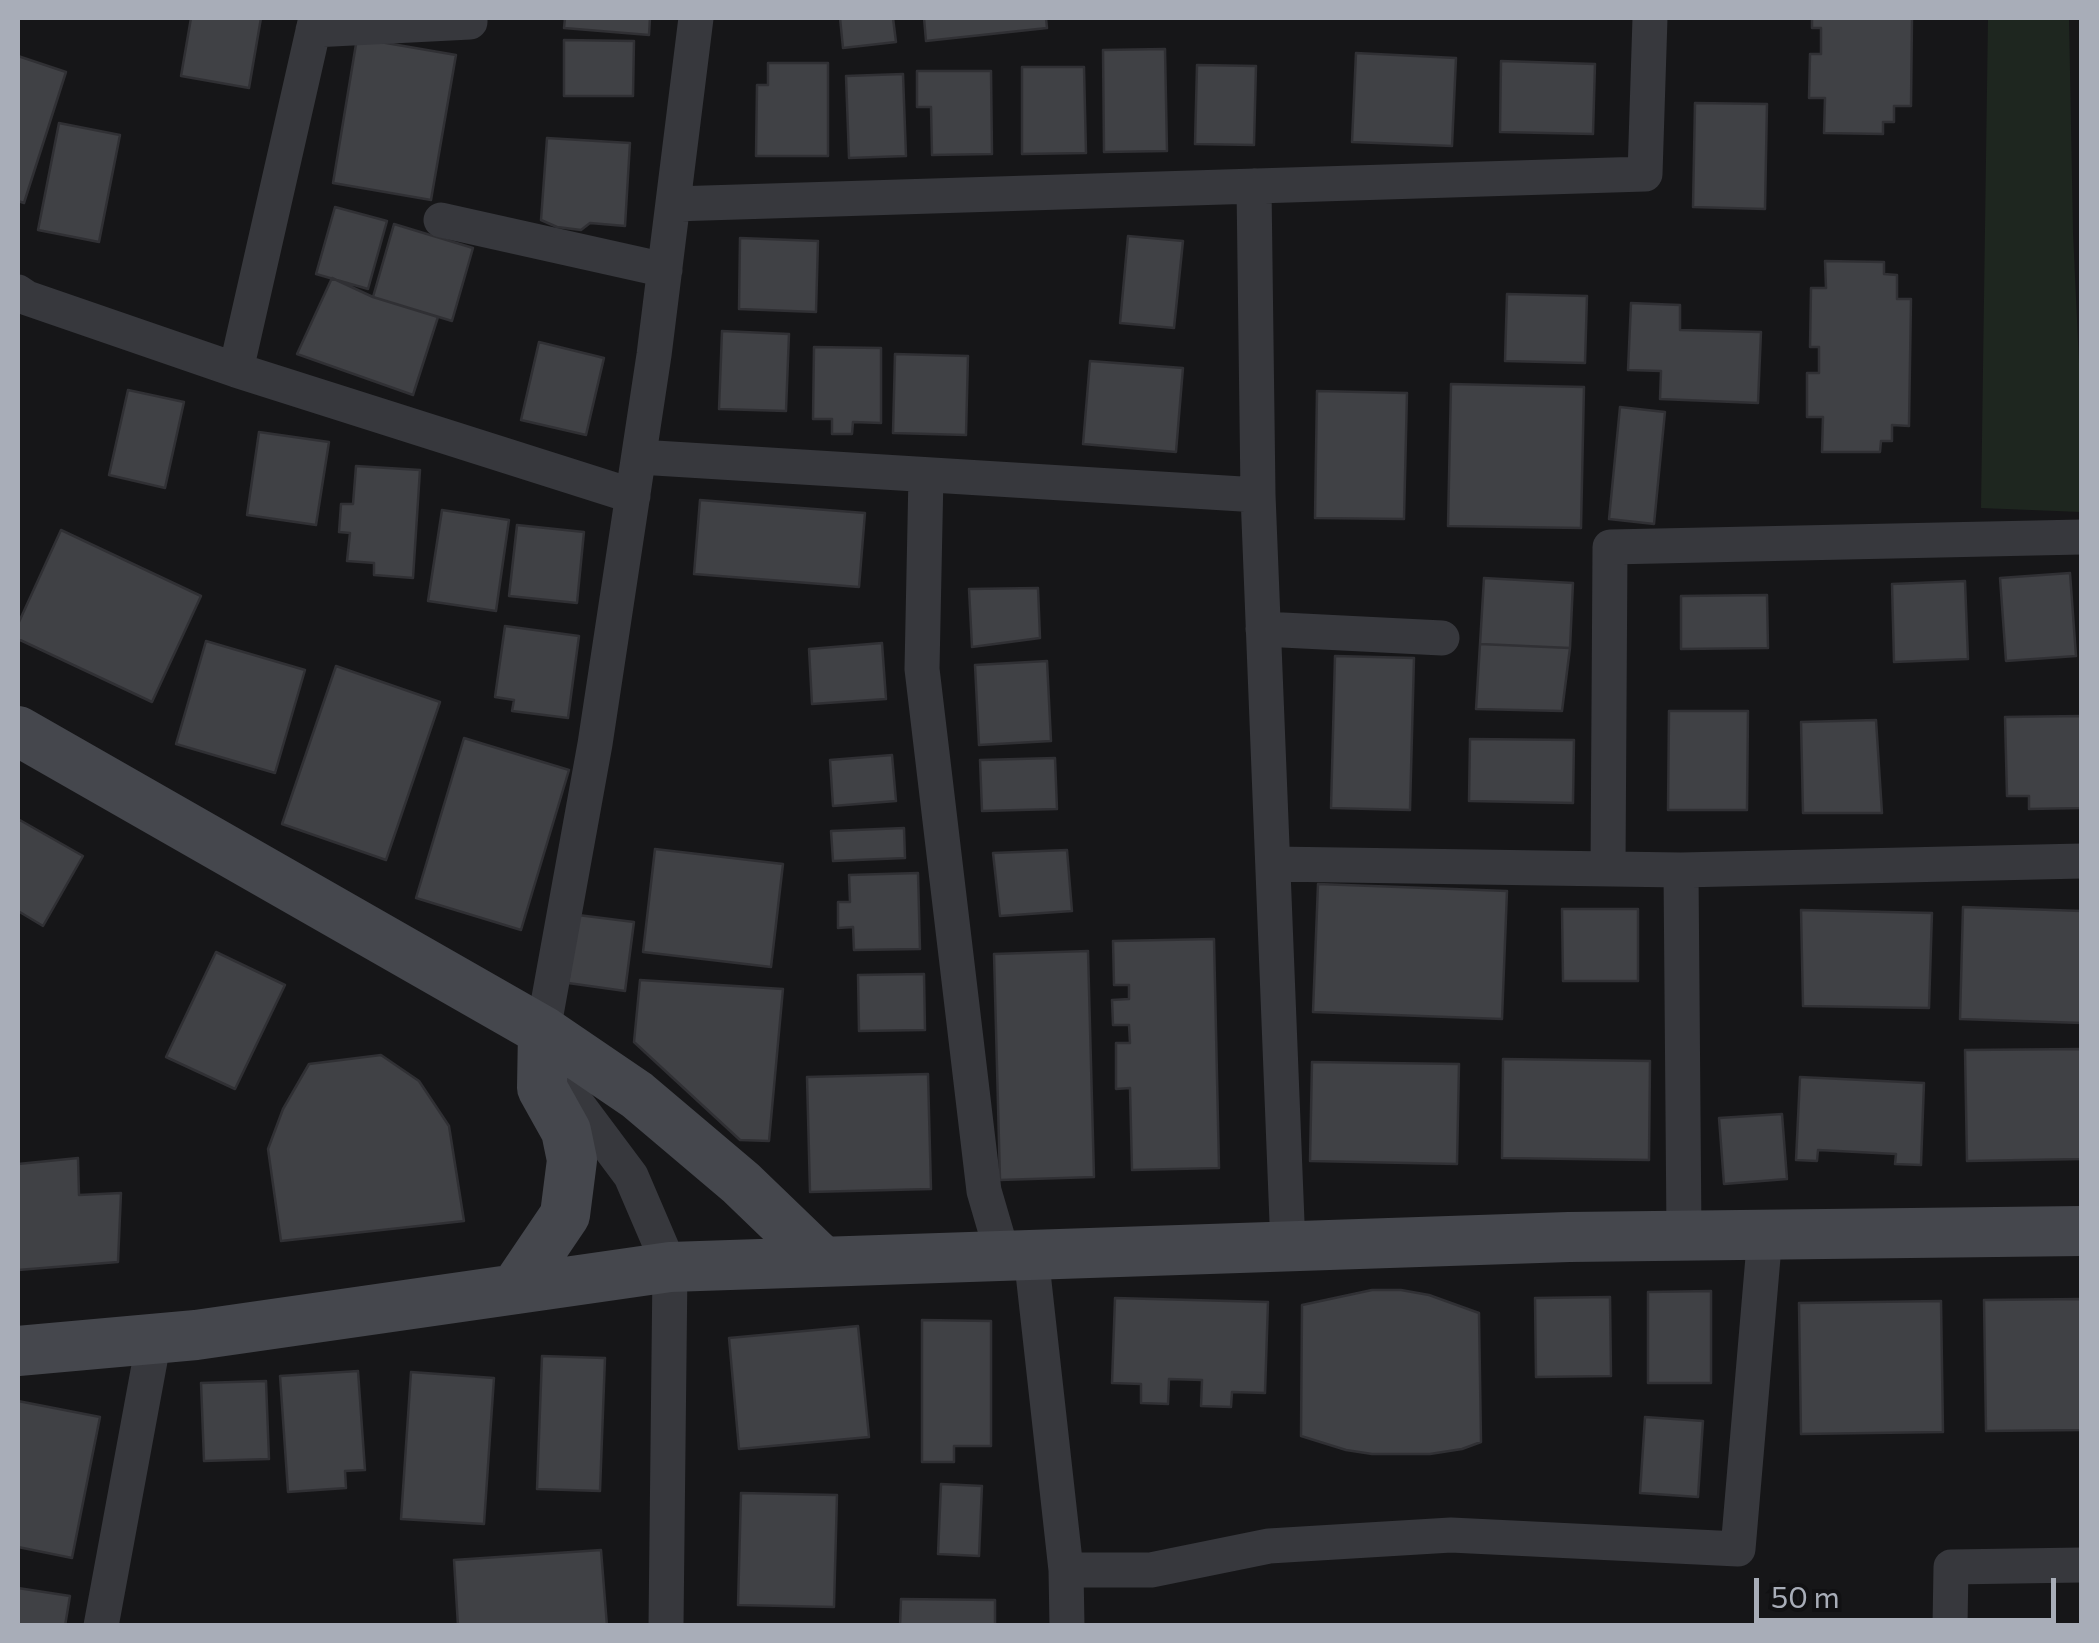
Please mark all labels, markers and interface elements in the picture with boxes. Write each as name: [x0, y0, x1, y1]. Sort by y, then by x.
scale bar: [1759, 1558, 2062, 1620]
text: 50 m: [1771, 1577, 1840, 1614]

